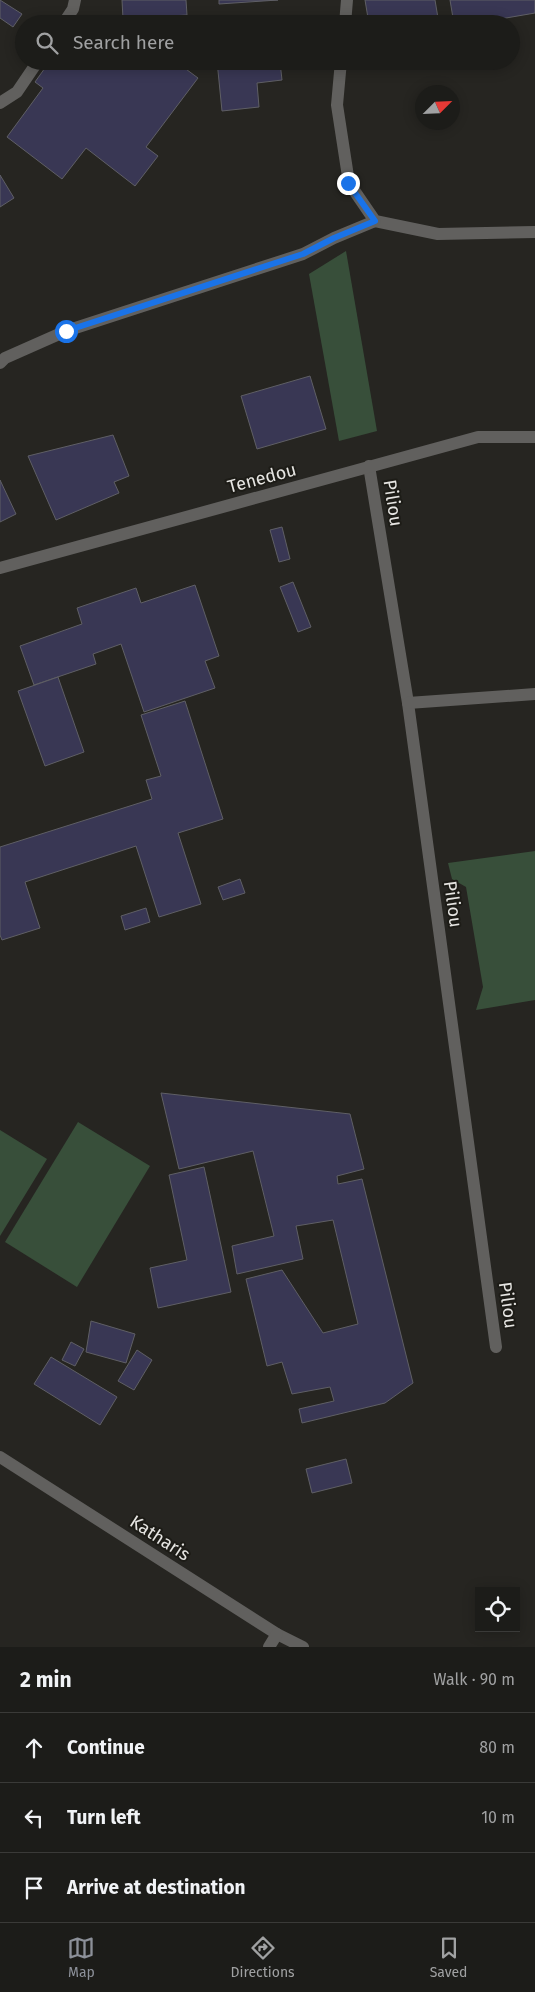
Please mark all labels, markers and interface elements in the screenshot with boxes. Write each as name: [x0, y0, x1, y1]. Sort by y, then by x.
search box: [15, 15, 520, 70]
icon: search: [33, 29, 61, 57]
text: Search here: [73, 31, 174, 54]
north arrow: [415, 85, 460, 130]
route end: [337, 172, 360, 195]
route start: [55, 320, 78, 343]
street label: Tenedou: [225, 458, 299, 498]
street label: Piliou: [378, 478, 408, 528]
street label: Piliou: [439, 879, 467, 929]
street label: Piliou: [494, 1280, 522, 1330]
street label: Katharis: [126, 1510, 194, 1566]
map controls: [475, 1587, 520, 1632]
button: locate: [475, 1587, 520, 1632]
text: 2 min: [20, 1667, 72, 1693]
text: Walk · 90 m: [433, 1670, 515, 1689]
icon: ahead: [20, 1734, 48, 1762]
text: Continue: [67, 1736, 145, 1759]
text: 80 m: [479, 1738, 515, 1757]
icon: left: [20, 1804, 48, 1832]
text: Turn left: [67, 1806, 141, 1829]
text: 10 m: [481, 1808, 515, 1827]
icon: arrive: [20, 1874, 48, 1902]
text: Arrive at destination: [67, 1876, 246, 1899]
tab: Map: [67, 1934, 95, 1981]
tab: Directions: [230, 1934, 295, 1981]
tab: Saved: [430, 1934, 468, 1981]

